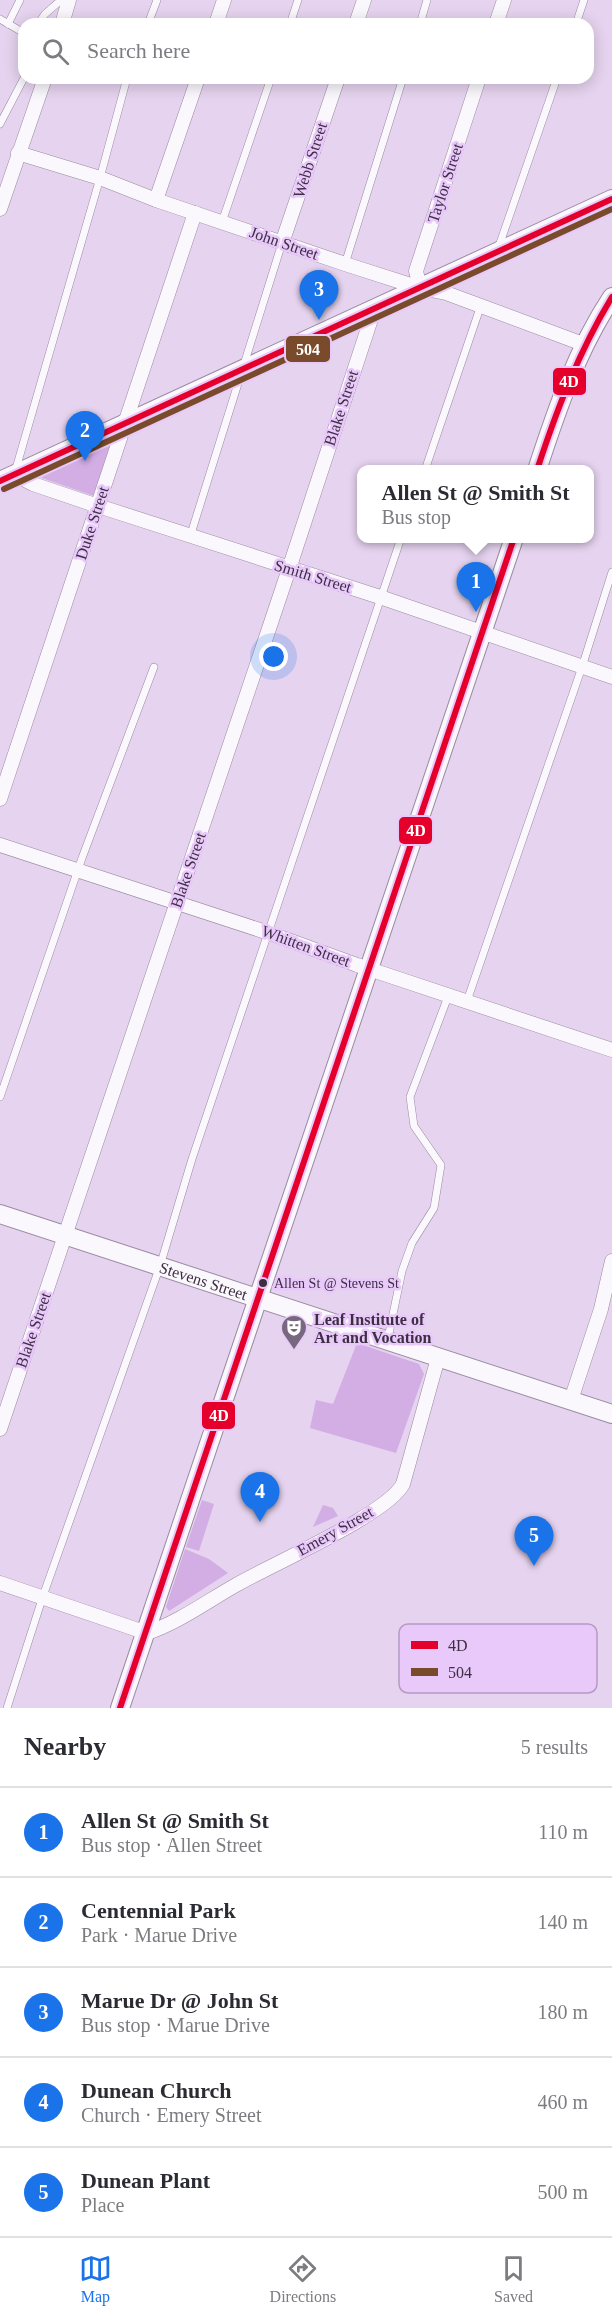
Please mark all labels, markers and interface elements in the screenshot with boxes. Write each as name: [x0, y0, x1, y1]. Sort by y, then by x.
search box: [18, 18, 594, 84]
icon: search: [39, 35, 72, 68]
text: Search here: [87, 38, 190, 63]
street label: Webb Street: [290, 120, 330, 200]
street label: Taylor Street: [424, 140, 467, 225]
street label: John Street: [247, 223, 321, 263]
pin: 3: [300, 270, 338, 320]
line badge: 504: [285, 335, 331, 363]
text: 504: [296, 341, 320, 358]
street label: Blake Street: [321, 367, 361, 448]
line badge: 4D: [552, 367, 587, 396]
text: 4D: [559, 373, 579, 390]
pin: 2: [66, 412, 104, 461]
popup: [357, 465, 594, 543]
text: Allen St @ Smith St: [382, 480, 569, 505]
street label: Duke Street: [72, 484, 112, 562]
text: Bus stop: [382, 506, 451, 528]
street label: Smith Street: [272, 556, 354, 596]
pin: 1: [456, 562, 496, 612]
your location: [259, 642, 288, 671]
line badge: 4D: [398, 816, 433, 845]
text: 4D: [406, 822, 426, 839]
street label: Blake Street: [167, 830, 209, 910]
street label: Whitten Street: [259, 922, 353, 970]
street label: Stevens Street: [157, 1258, 250, 1303]
place label: Allen St @ Stevens St: [274, 1276, 399, 1291]
marker: Allen St @ Stevens St: [257, 1277, 269, 1289]
street label: Blake Street: [12, 1290, 54, 1370]
place label: Leaf Institute of Art and Vocation: [314, 1311, 431, 1346]
theatre icon: Leaf Institute of Art and Vocation: [279, 1313, 309, 1351]
line badge: 4D: [201, 1401, 236, 1430]
text: 4D: [209, 1407, 229, 1424]
pin: 4: [240, 1472, 280, 1522]
street label: Emery Street: [294, 1503, 377, 1560]
pin: 5: [514, 1516, 554, 1566]
legend: [399, 1624, 597, 1693]
text: 4D: [448, 1637, 468, 1654]
text: 504: [448, 1664, 472, 1681]
text: Nearby: [24, 1732, 106, 1761]
text: 5 results: [521, 1736, 588, 1758]
text: Allen St @ Smith St: [81, 1808, 269, 1833]
text: 1: [39, 1821, 49, 1843]
text: 110 m: [538, 1821, 588, 1843]
text: Bus stop · Allen Street: [81, 1834, 262, 1856]
text: Centennial Park: [81, 1898, 236, 1923]
text: 2: [39, 1911, 49, 1933]
text: 140 m: [537, 1911, 588, 1933]
text: Park · Marue Drive: [81, 1924, 237, 1946]
text: Marue Dr @ John St: [81, 1988, 278, 2013]
text: 3: [39, 2001, 49, 2023]
text: 180 m: [537, 2001, 588, 2023]
text: Bus stop · Marue Drive: [81, 2014, 270, 2036]
text: Dunean Church: [81, 2078, 232, 2103]
text: 4: [39, 2091, 49, 2113]
text: 460 m: [537, 2091, 588, 2113]
text: Church · Emery Street: [81, 2104, 262, 2126]
text: Dunean Plant: [81, 2168, 210, 2193]
text: 5: [39, 2181, 49, 2203]
text: 500 m: [537, 2181, 588, 2203]
text: Place: [81, 2194, 124, 2216]
tab: Map: [79, 2252, 112, 2306]
tab: Directions: [270, 2252, 336, 2306]
tab: Saved: [494, 2252, 533, 2306]

